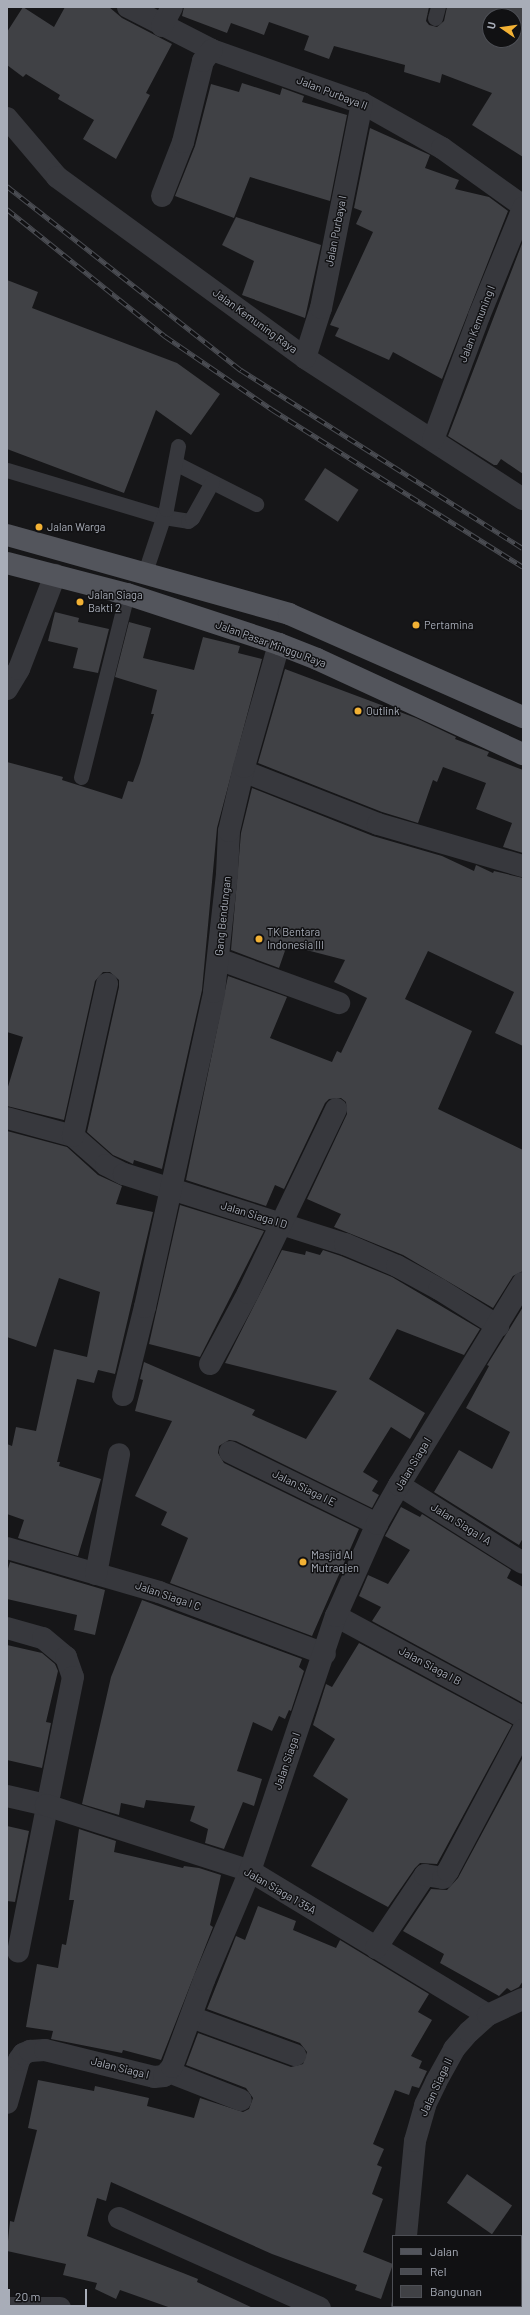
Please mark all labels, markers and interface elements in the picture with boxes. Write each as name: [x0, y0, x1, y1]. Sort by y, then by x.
north arrow: [482, 8, 522, 48]
text: U: [484, 21, 498, 30]
street label: Jalan Purbaya II: [295, 73, 369, 113]
street label: Jalan Purbaya I: [323, 194, 349, 268]
street label: Jalan Kemuning I: [456, 284, 498, 364]
street label: Jalan Kemuning Raya: [210, 286, 300, 356]
place label: Jalan Warga: [47, 520, 105, 534]
marker: Jalan Warga: [34, 522, 44, 532]
place label: Jalan Siaga Bakti 2: [88, 589, 143, 615]
marker: Jalan Siaga Bakti 2: [75, 597, 85, 607]
street label: Jalan Pasar Minggu Raya: [214, 618, 328, 670]
place label: Pertamina: [424, 618, 473, 632]
marker: Pertamina: [411, 620, 421, 630]
place label: Outlink: [366, 704, 400, 718]
marker: Outlink: [353, 706, 363, 716]
street label: Gang Bendungan: [212, 875, 234, 957]
place label: TK Bentara Indonesia III: [267, 926, 324, 952]
marker: TK Bentara Indonesia III: [254, 934, 264, 944]
street label: Jalan Siaga I D: [219, 1199, 289, 1231]
street label: Jalan Siaga I: [392, 1435, 434, 1493]
street label: Jalan Siaga I E: [270, 1467, 338, 1509]
street label: Jalan Siaga I A: [428, 1500, 494, 1548]
place label: Masjid Al Mutraqien: [311, 1549, 359, 1575]
marker: Masjid Al Mutraqien: [298, 1557, 308, 1567]
street label: Jalan Siaga I C: [133, 1579, 203, 1613]
street label: Jalan Siaga I B: [397, 1644, 463, 1688]
street label: Jalan Siaga I: [271, 1731, 303, 1791]
street label: Jalan Siaga 1 35A: [242, 1865, 318, 1917]
street label: Jalan Siaga I: [89, 2054, 151, 2082]
street label: Jalan Siaga II: [417, 2056, 455, 2118]
legend: [392, 2235, 522, 2307]
text: Jalan: [430, 2244, 458, 2258]
text: Rel: [430, 2264, 446, 2278]
scale bar: [10, 2281, 89, 2307]
text: Bangunan: [430, 2284, 482, 2298]
text: 20 m: [15, 2289, 41, 2303]

